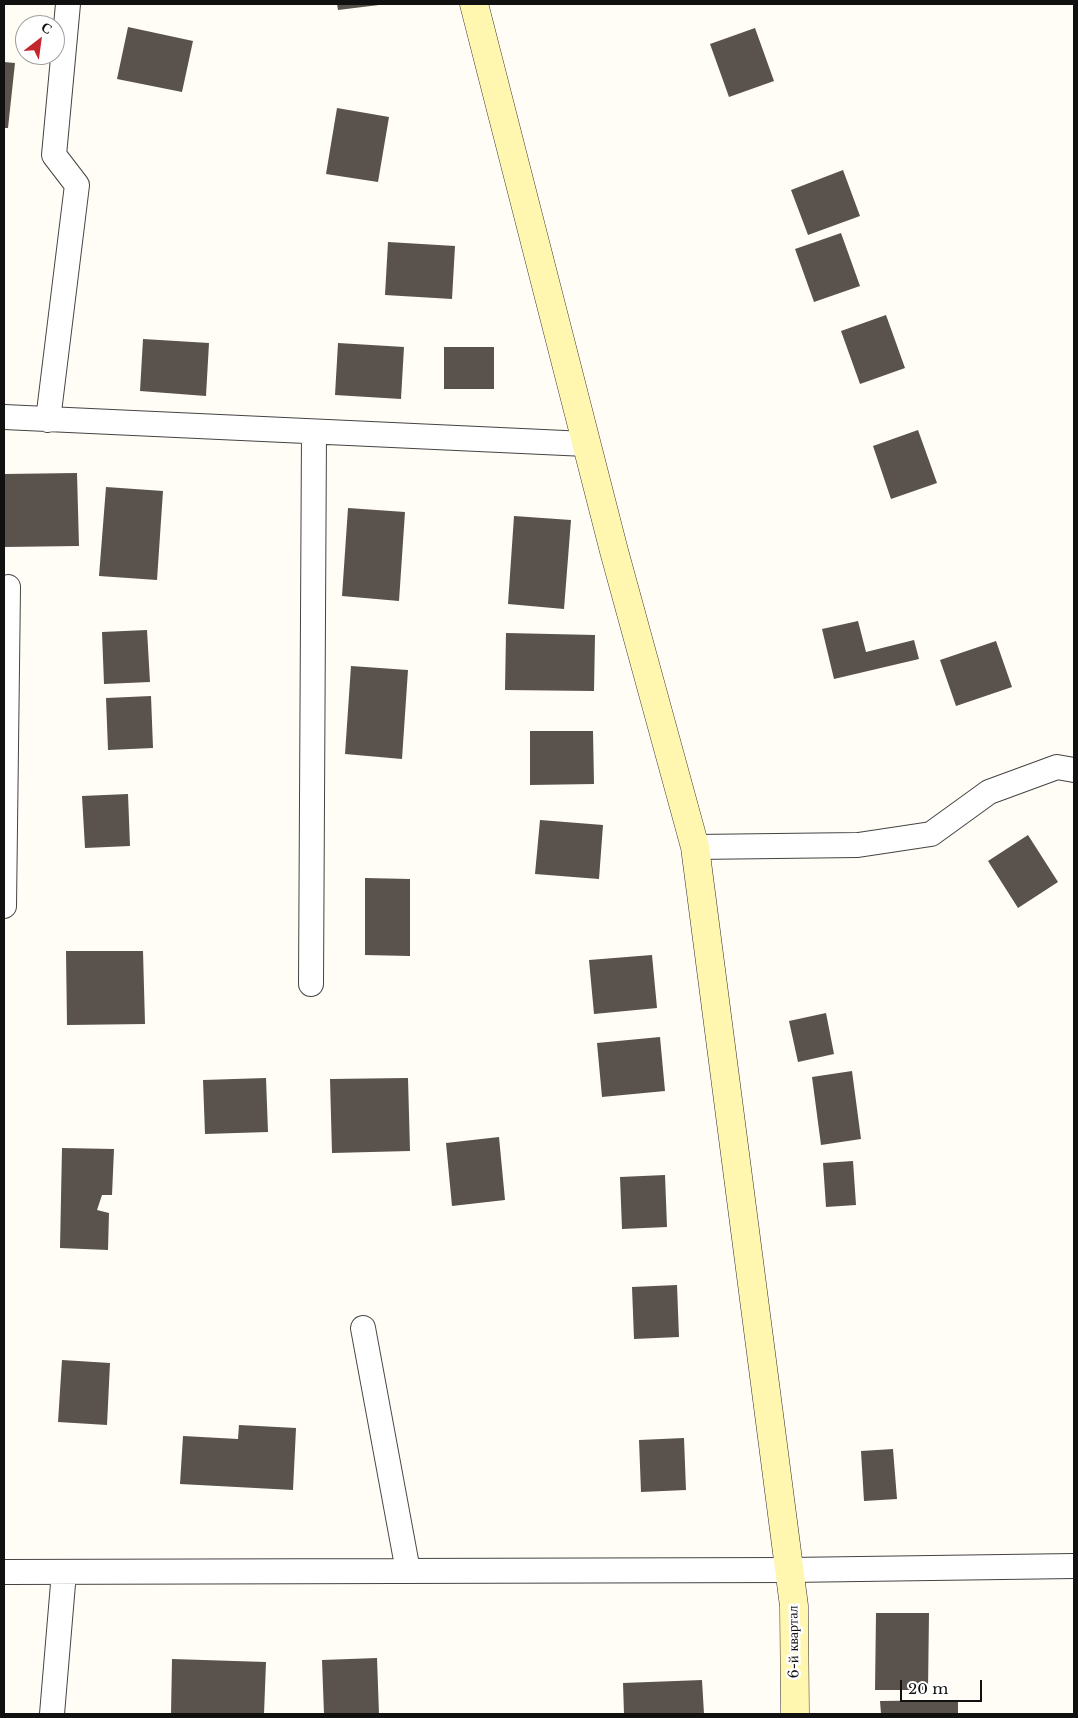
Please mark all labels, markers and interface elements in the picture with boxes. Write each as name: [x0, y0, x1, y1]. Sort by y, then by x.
north arrow: [15, 15, 65, 65]
text: С: [38, 18, 56, 38]
street label: 6-й квартал: [785, 1605, 803, 1679]
scale bar: [903, 1670, 986, 1702]
text: 20 m: [908, 1679, 948, 1698]

